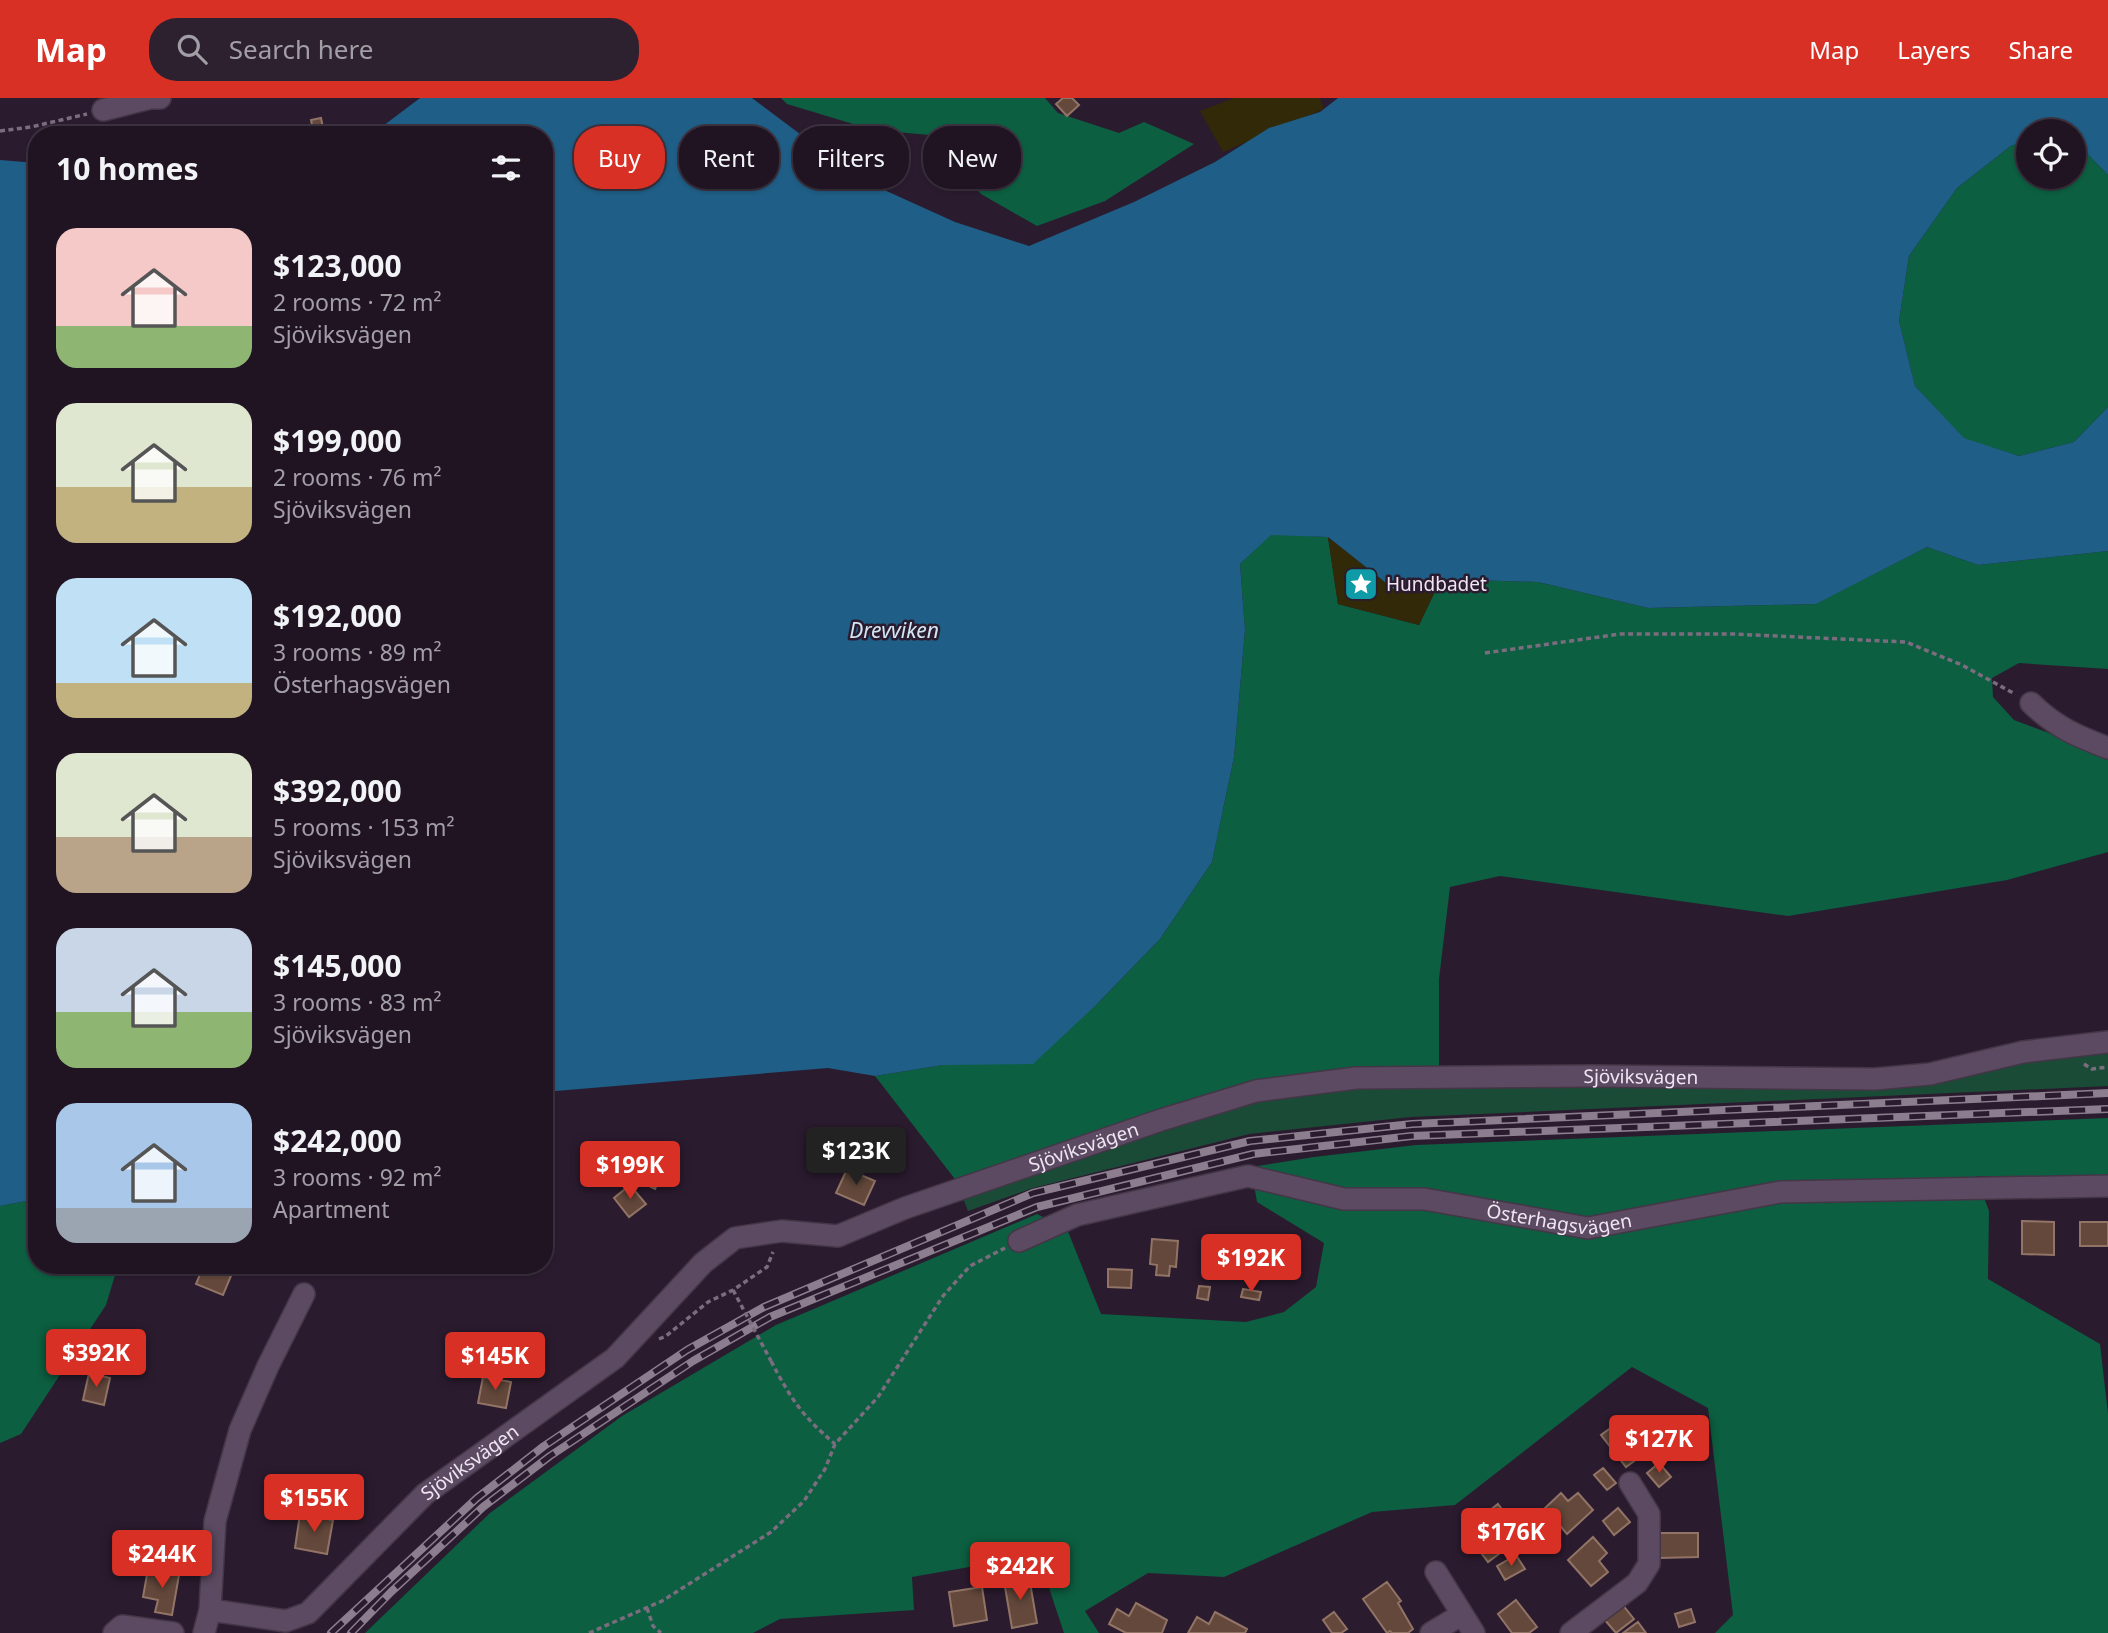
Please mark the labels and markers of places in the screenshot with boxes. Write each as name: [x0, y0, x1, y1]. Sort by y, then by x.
place icon: Hundbadet: [1342, 565, 1380, 603]
place label: Hundbadet: [1386, 571, 1487, 597]
pin: $123K: [807, 1128, 905, 1187]
pin: $199K: [581, 1142, 679, 1201]
pin: $192K: [1202, 1234, 1300, 1294]
pin: $392K: [47, 1330, 145, 1389]
pin: $145K: [446, 1332, 544, 1392]
pin: $127K: [1610, 1416, 1708, 1475]
pin: $155K: [265, 1474, 363, 1534]
pin: $176K: [1462, 1508, 1560, 1568]
pin: $244K: [113, 1530, 211, 1590]
pin: $242K: [971, 1542, 1069, 1602]

